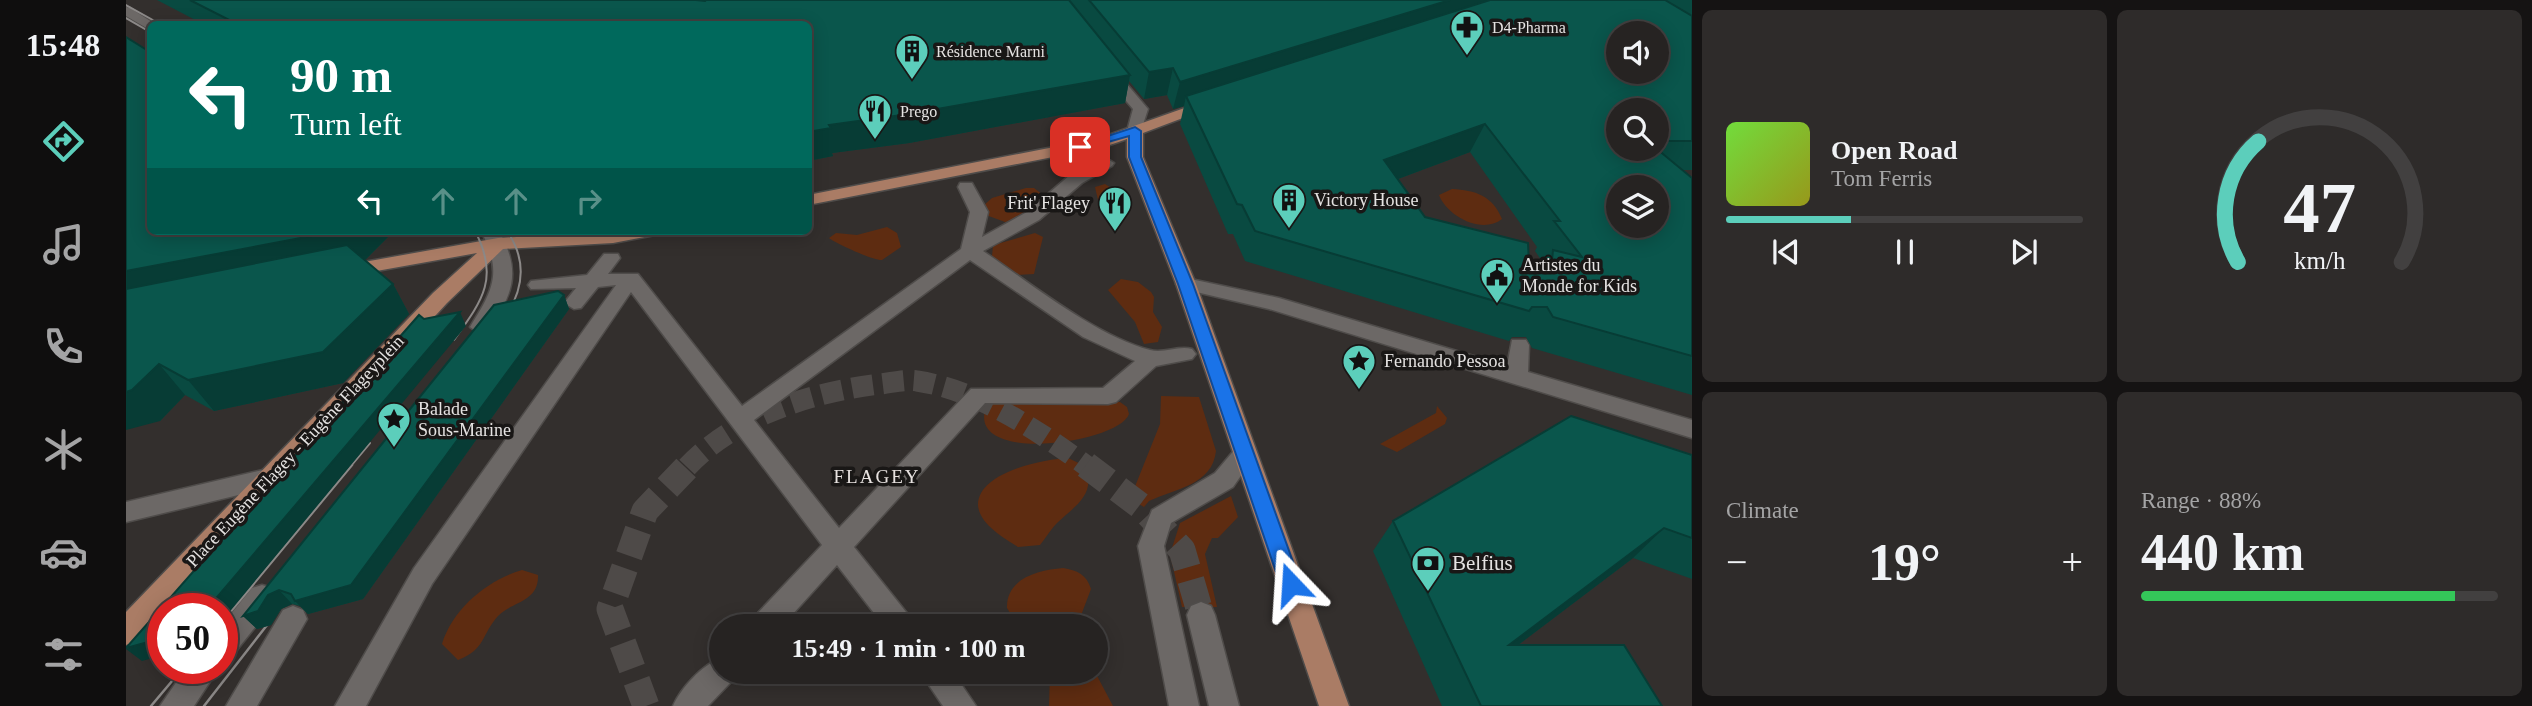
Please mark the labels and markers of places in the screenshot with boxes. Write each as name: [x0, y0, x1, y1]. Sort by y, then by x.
pharmacy icon: D4-Pharma: [1448, 8, 1486, 57]
place label: D4-Pharma: [1492, 19, 1566, 36]
building icon: Résidence Marni: [893, 32, 931, 81]
place label: Résidence Marni: [936, 43, 1045, 60]
restaurant icon: Prego: [856, 92, 894, 141]
place label: Prego: [900, 103, 937, 121]
pin: [1050, 117, 1110, 177]
building icon: Victory House: [1270, 181, 1308, 230]
restaurant icon: Frit' Flagey: [1096, 184, 1134, 233]
place label: Victory House: [1314, 190, 1418, 210]
place label: Frit' Flagey: [1007, 193, 1090, 213]
place label: Artistes du Monde for Kids: [1522, 255, 1637, 296]
public building icon: Artistes du Monde for Kids: [1478, 256, 1516, 305]
place icon: Fernando Pessoa: [1340, 342, 1378, 391]
place label: Fernando Pessoa: [1384, 351, 1505, 371]
place label: Balade Sous-Marine: [418, 399, 511, 440]
place icon: Balade Sous-Marine: [375, 400, 413, 449]
bank icon: Belfius: [1409, 544, 1447, 593]
place label: Belfius: [1452, 551, 1513, 575]

